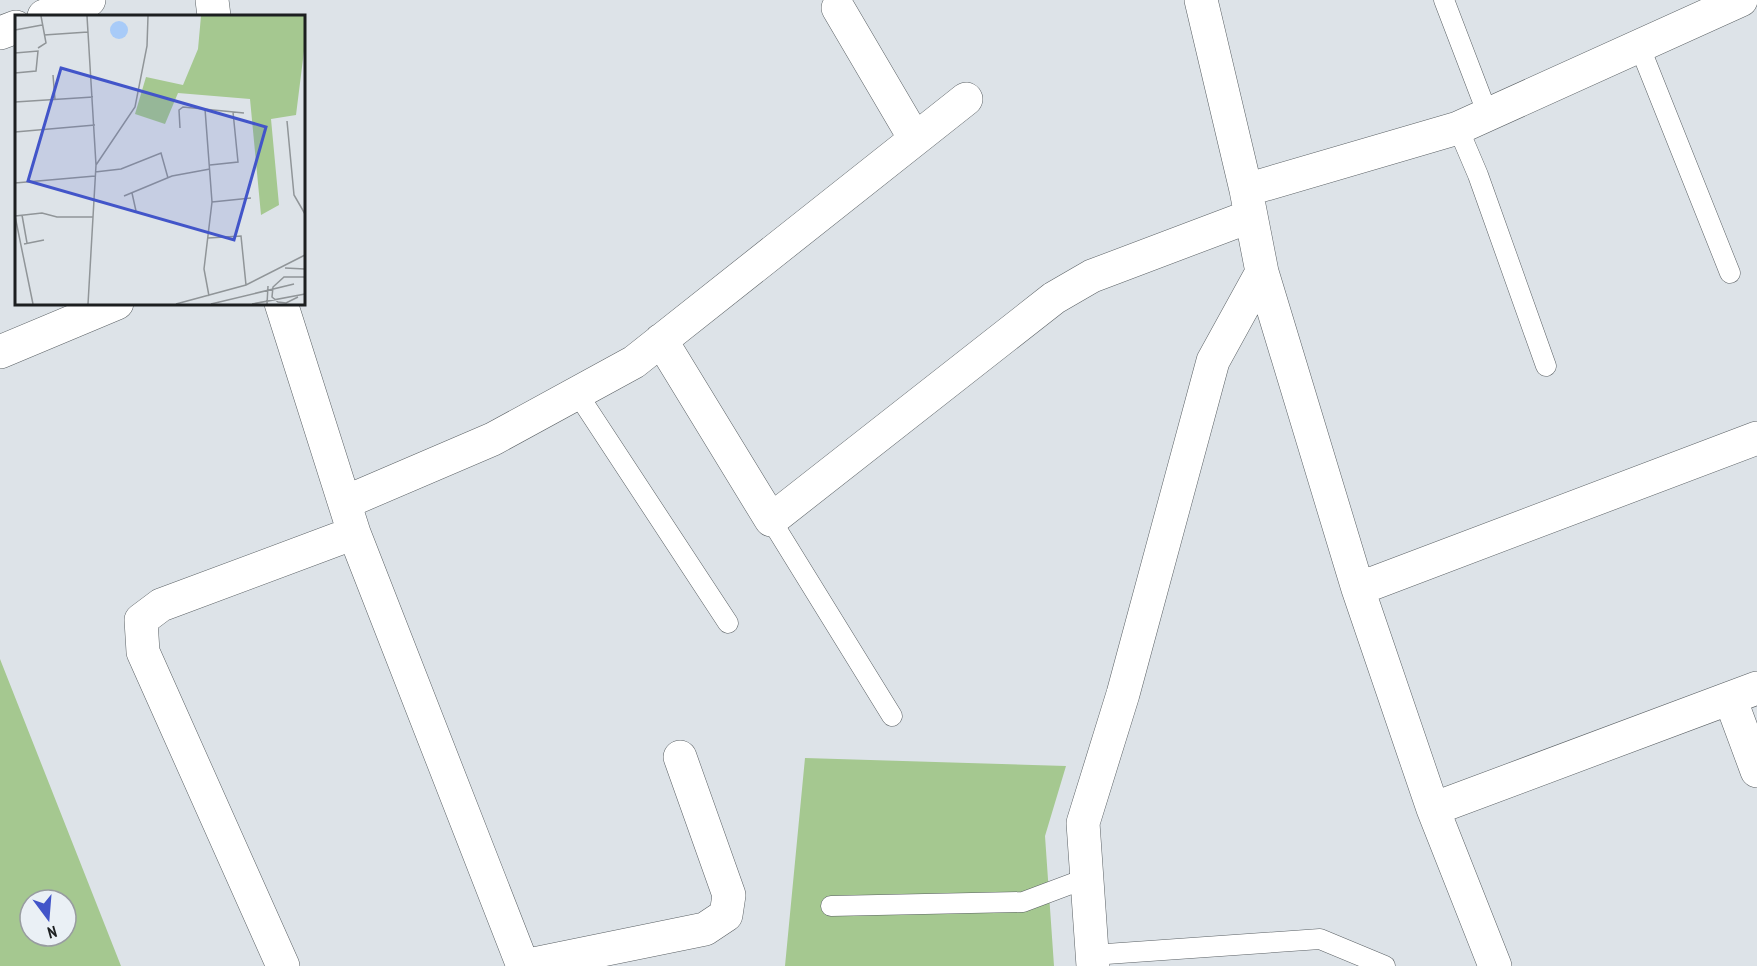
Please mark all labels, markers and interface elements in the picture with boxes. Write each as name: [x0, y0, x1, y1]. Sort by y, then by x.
inset map: [15, 15, 304, 304]
north arrow: [18, 888, 78, 948]
text: N: [45, 922, 59, 943]

